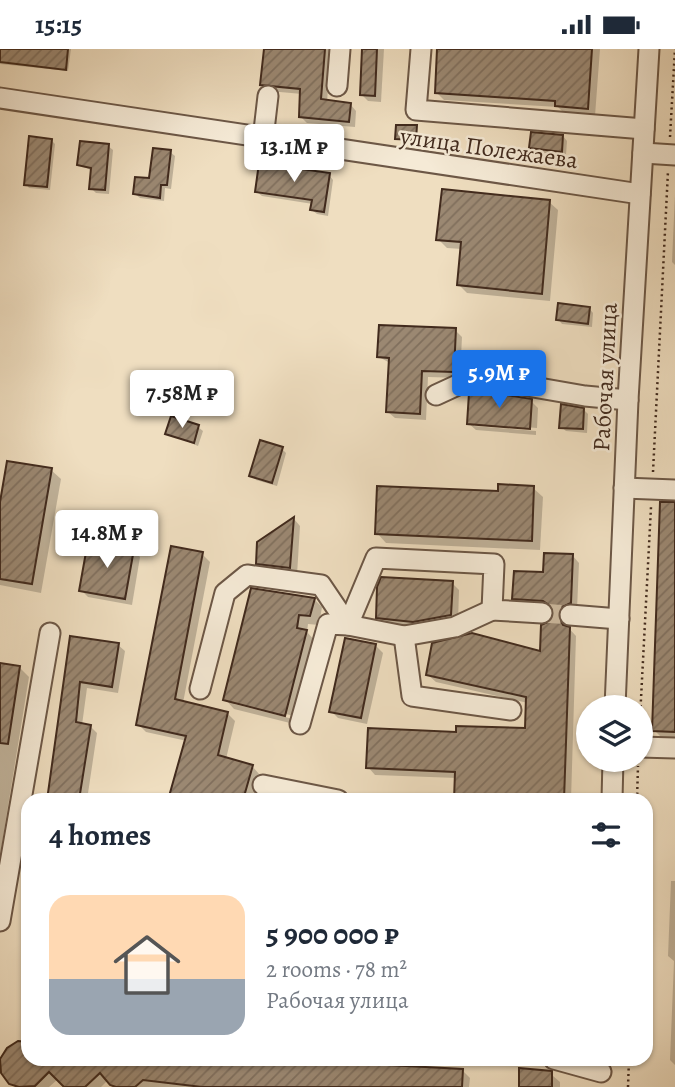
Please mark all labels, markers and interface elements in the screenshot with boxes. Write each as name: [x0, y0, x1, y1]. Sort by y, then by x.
text: 15:15: [35, 7, 82, 42]
street label: улица Полежаева: [397, 120, 580, 176]
pin: 13.1M ₽: [229, 125, 359, 184]
text: 13.1M ₽: [260, 131, 328, 162]
street label: Рабочая улица: [585, 302, 625, 452]
pin: 5.9M ₽: [442, 351, 556, 410]
text: 5.9M ₽: [468, 357, 530, 388]
pin: 7.58M ₽: [117, 371, 247, 430]
text: 7.58M ₽: [146, 377, 218, 408]
pin: 14.8M ₽: [42, 511, 172, 570]
text: 14.8M ₽: [71, 517, 143, 548]
map controls: [576, 695, 653, 772]
button: layers: [576, 695, 653, 772]
text: 4 homes: [49, 815, 151, 855]
icon: filters: [587, 816, 625, 854]
text: 5 900 000 ₽: [266, 914, 399, 954]
icon: home: [105, 923, 189, 1007]
text: 2 rooms · 78 m²: [266, 954, 407, 985]
text: Рабочая улица: [266, 985, 409, 1016]

